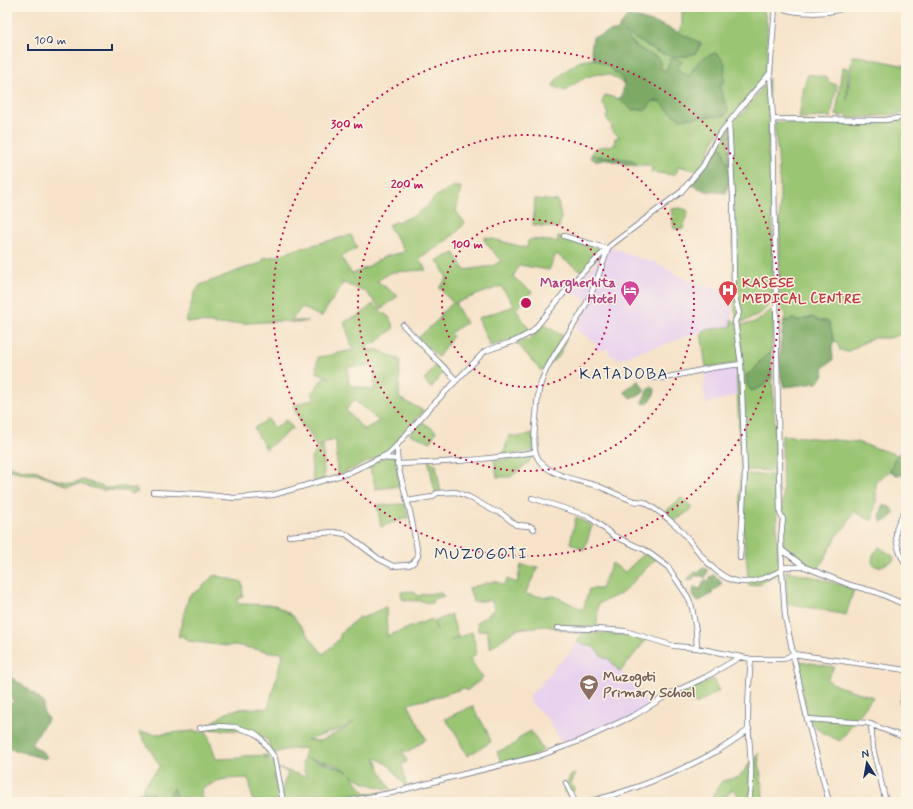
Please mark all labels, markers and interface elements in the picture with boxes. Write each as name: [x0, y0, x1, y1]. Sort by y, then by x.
scale bar: [28, 26, 112, 52]
text: 100 m: [34, 33, 66, 49]
text: 300 m: [331, 117, 364, 133]
text: 200 m: [391, 177, 424, 193]
text: 100 m: [451, 237, 484, 253]
place label: Margherhita Hotel: [540, 274, 616, 308]
place label: KASESE MEDICAL CENTRE: [742, 274, 862, 308]
hotel icon: Margherhita Hotel: [619, 279, 641, 307]
hospital icon: KASESE MEDICAL CENTRE: [717, 279, 739, 307]
centre of rings: [519, 296, 533, 310]
district label: KATADOBA: [579, 364, 669, 385]
district label: MUZOGOTI: [434, 544, 528, 565]
place label: Muzogoti Primary School: [603, 668, 696, 702]
school or university icon: Muzogoti Primary School: [578, 673, 600, 701]
north arrow: [847, 743, 887, 783]
text: N: [860, 747, 870, 762]

